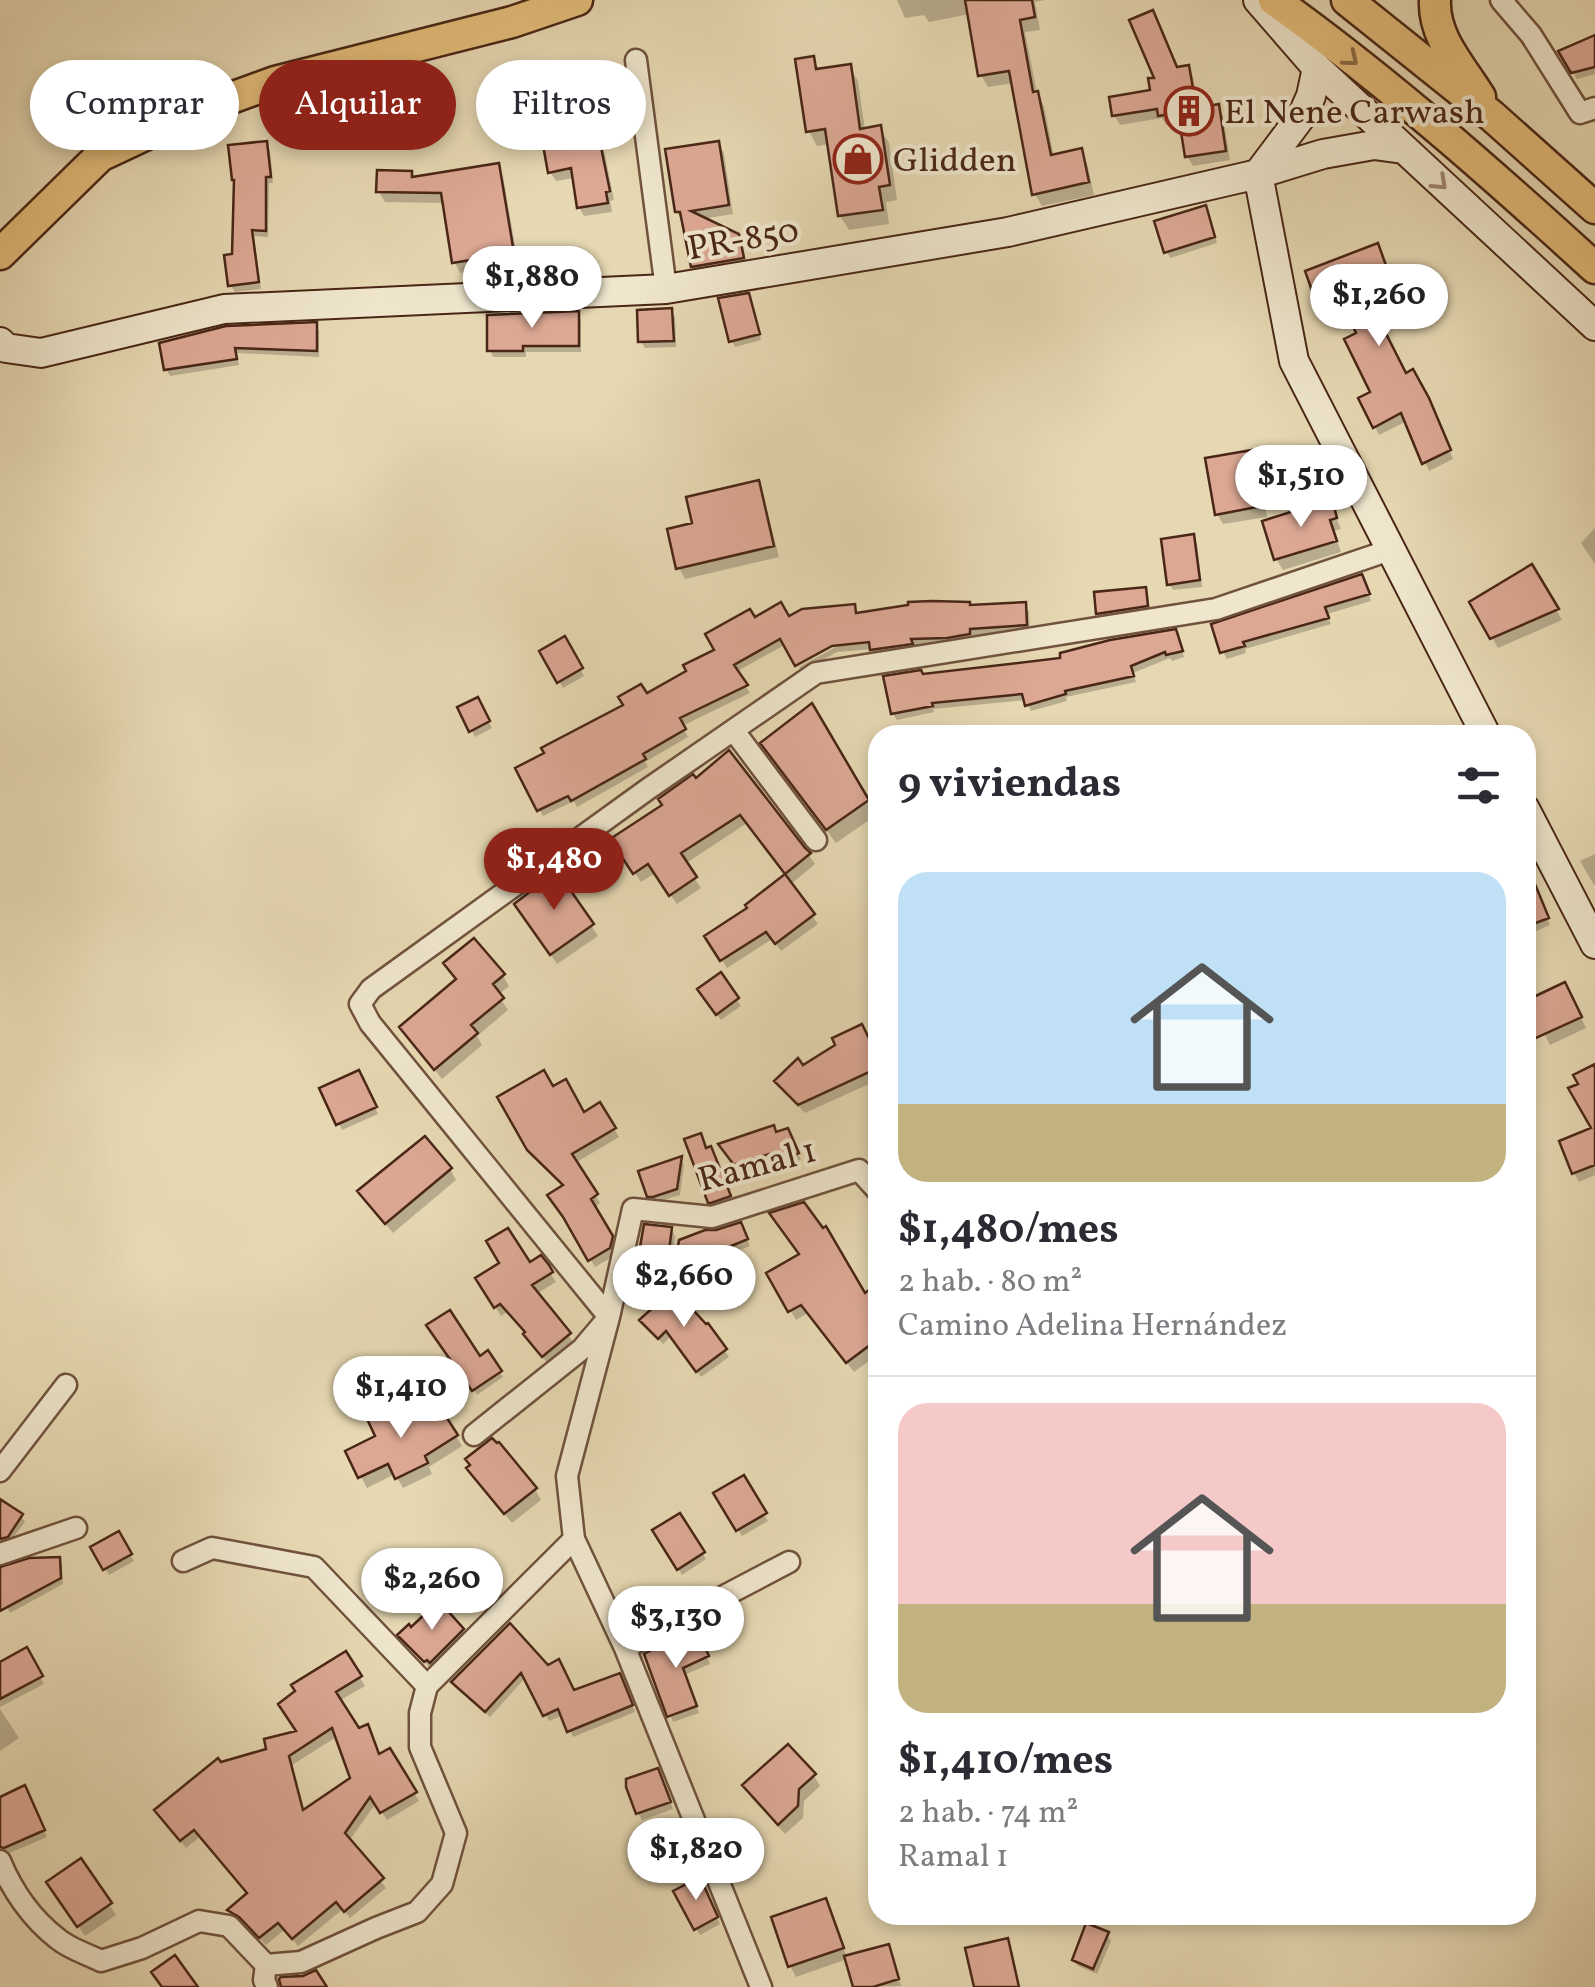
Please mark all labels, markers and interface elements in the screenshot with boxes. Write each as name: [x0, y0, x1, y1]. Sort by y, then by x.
one-way arrow: [1340, 47, 1358, 65]
chip: Comprar: [30, 60, 239, 150]
chip: Alquilar: [259, 60, 456, 150]
chip: Filtros: [476, 60, 646, 150]
building icon: El Nene Carwash: [1163, 85, 1215, 137]
place label: El Nene Carwash: [1224, 90, 1485, 138]
shop icon: Glidden: [832, 133, 884, 185]
place label: Glidden: [893, 138, 1017, 186]
one-way arrow: [1428, 171, 1446, 189]
street label: PR-850: [684, 208, 803, 274]
pin: $1,880: [451, 246, 613, 331]
text: $1,880: [485, 256, 579, 300]
pin: $1,260: [1298, 264, 1460, 349]
text: $1,260: [1332, 274, 1426, 318]
pin: $1,510: [1220, 445, 1382, 530]
text: $1,510: [1257, 455, 1345, 499]
text: 9 viviendas: [898, 756, 1121, 815]
icon: filters: [1451, 758, 1506, 813]
pin: $1,480: [473, 828, 635, 913]
text: $1,480: [506, 838, 602, 882]
icon: home: [1112, 937, 1292, 1117]
street label: Ramal 1: [693, 1128, 822, 1206]
text: $1,480/mes: [898, 1202, 1119, 1261]
pin: $2,660: [603, 1245, 765, 1330]
text: $2,660: [635, 1255, 733, 1299]
text: 2 hab. · 80 m²: [898, 1261, 1082, 1305]
text: Camino Adelina Hernández: [898, 1305, 1287, 1349]
pin: $1,410: [320, 1356, 482, 1441]
text: $1,410: [355, 1366, 447, 1410]
icon: home: [1112, 1468, 1292, 1648]
pin: $2,260: [351, 1548, 513, 1633]
text: $2,260: [383, 1558, 481, 1602]
pin: $3,130: [595, 1586, 757, 1671]
text: $3,130: [630, 1596, 722, 1640]
text: $1,410/mes: [898, 1733, 1113, 1792]
text: 2 hab. · 74 m²: [898, 1792, 1078, 1836]
pin: $1,820: [615, 1818, 777, 1903]
text: $1,820: [649, 1828, 743, 1872]
text: Ramal 1: [898, 1836, 1008, 1880]

